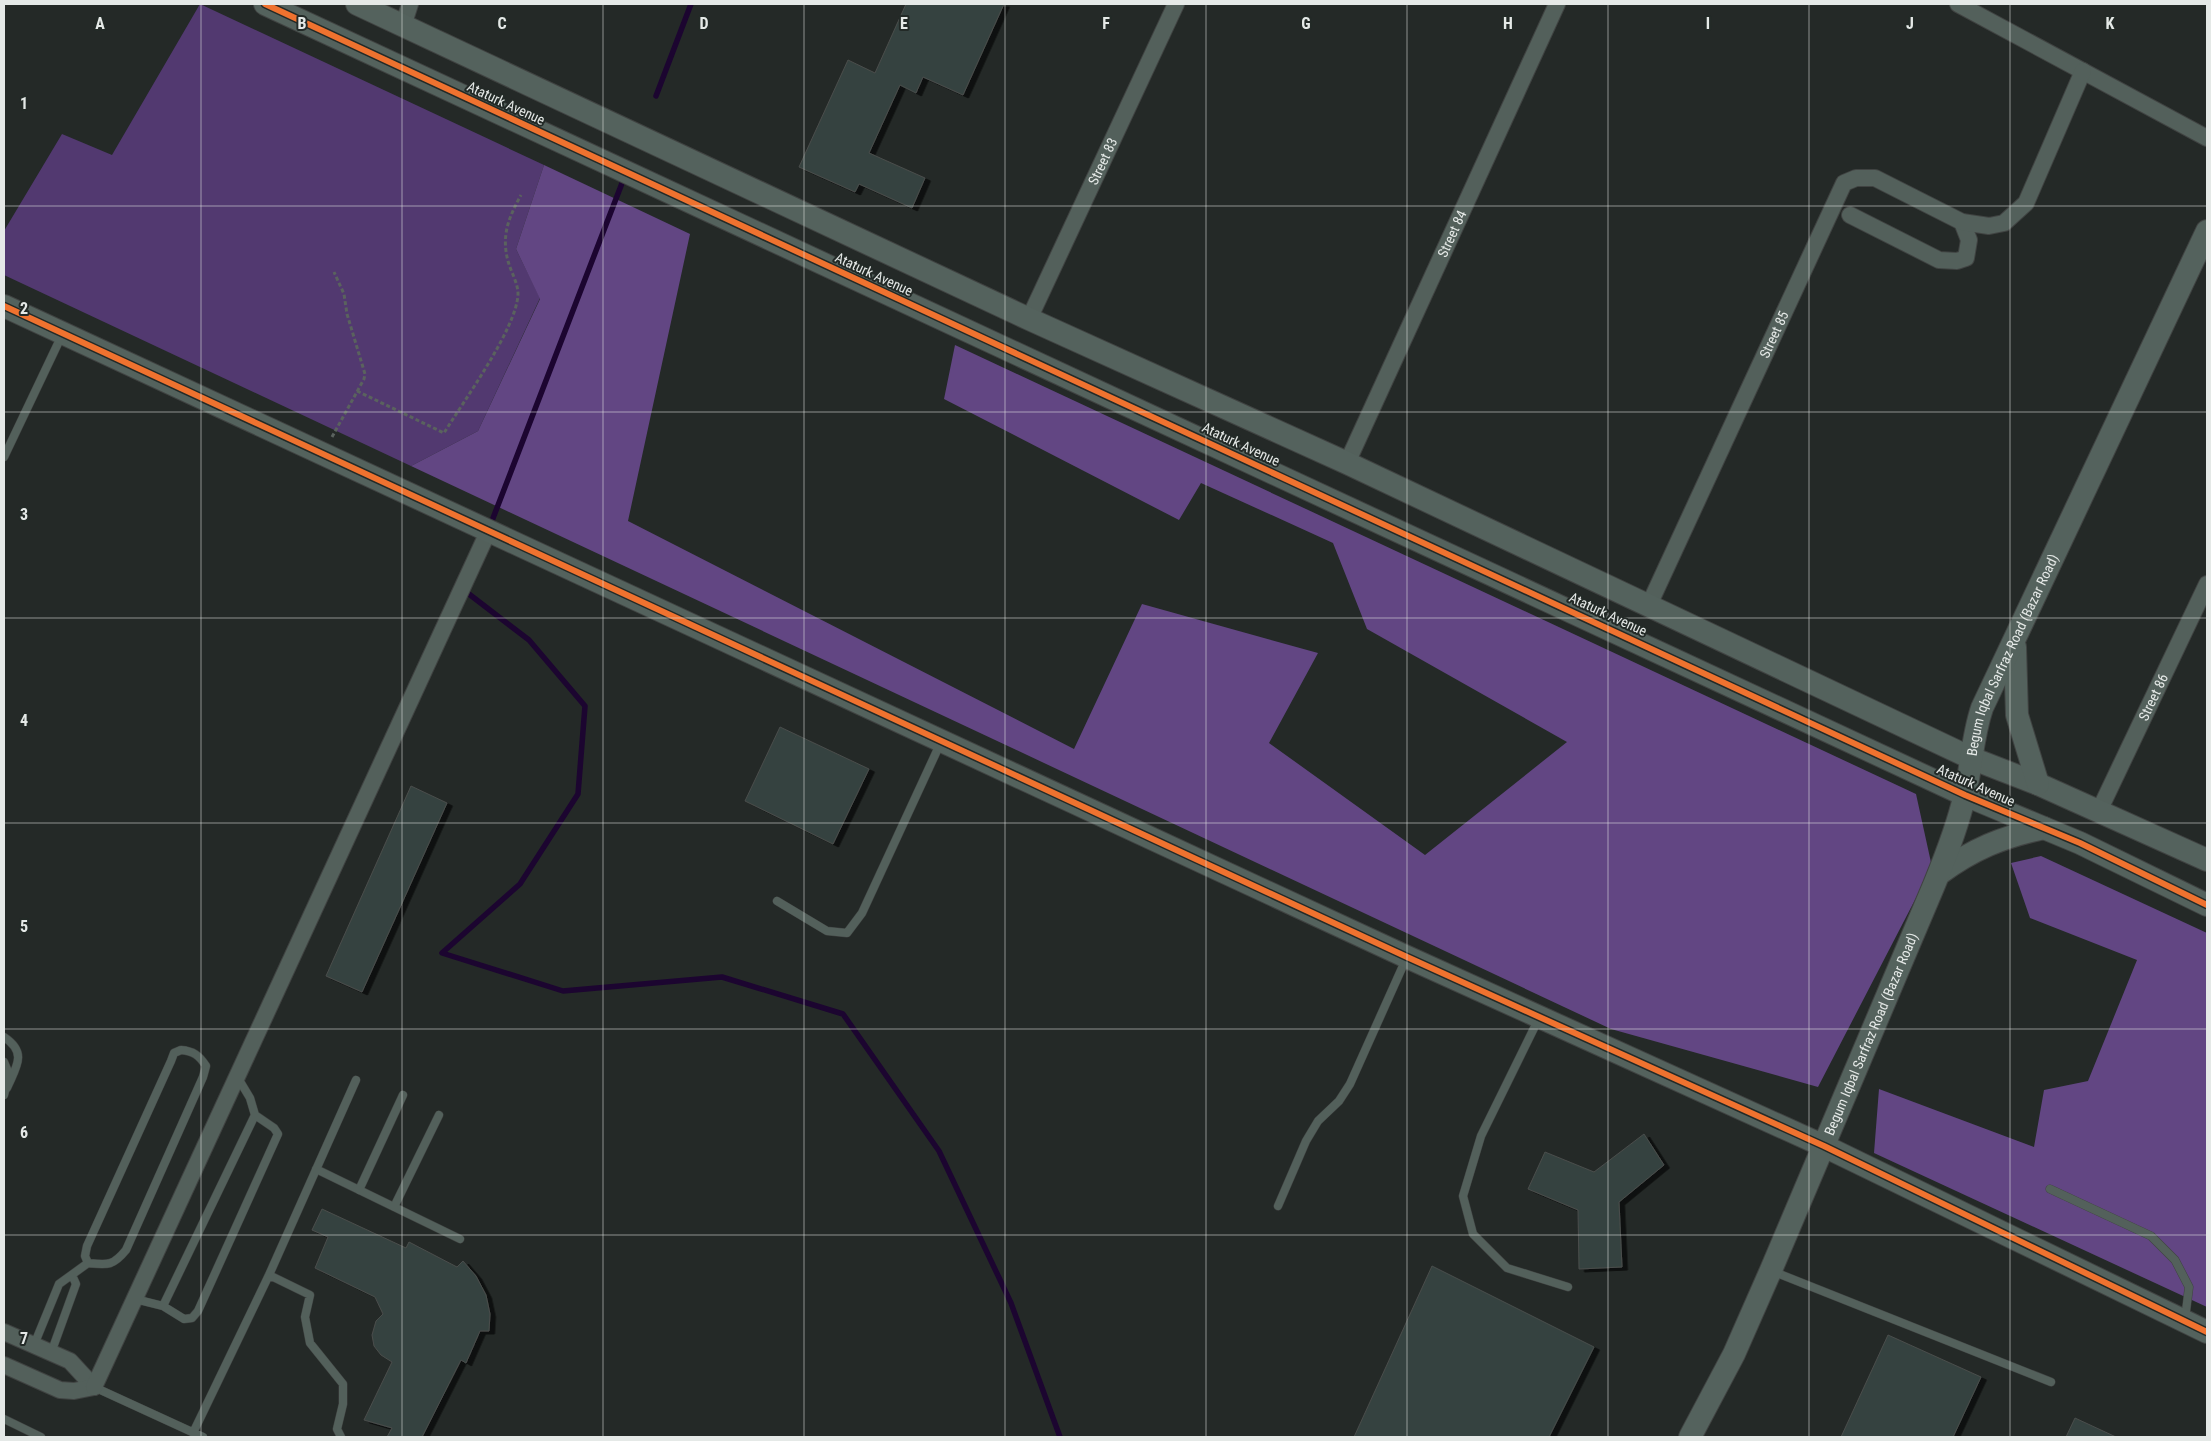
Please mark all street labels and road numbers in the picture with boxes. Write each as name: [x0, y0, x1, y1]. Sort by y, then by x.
street label: Ataturk Avenue: [465, 78, 548, 128]
street label: Street 83: [1085, 135, 1120, 187]
street label: Street 84: [1434, 208, 1470, 260]
street label: Ataturk Avenue: [833, 249, 916, 299]
street label: Street 85: [1756, 308, 1792, 360]
street label: Ataturk Avenue: [1200, 419, 1283, 469]
street label: Begum Iqbal Sarfraz Road (Bazar Road): [1964, 551, 2062, 757]
street label: Ataturk Avenue: [1567, 589, 1650, 639]
street label: Street 86: [2135, 671, 2171, 723]
street label: Ataturk Avenue: [1934, 761, 2018, 810]
street label: Begum Iqbal Sarfraz Road (Bazar Road): [1821, 930, 1922, 1138]

